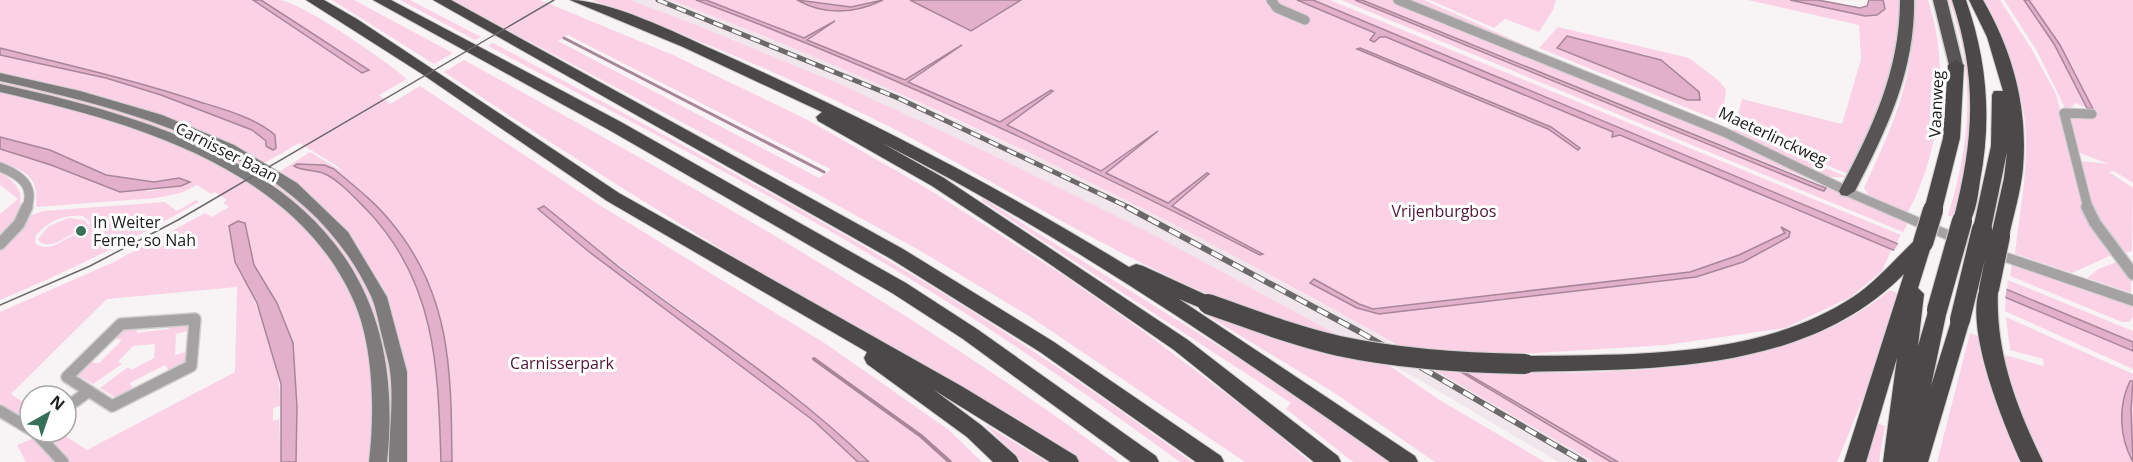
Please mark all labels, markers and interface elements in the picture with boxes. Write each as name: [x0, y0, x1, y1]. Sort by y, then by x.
street label: Vaanweg: [1923, 70, 1949, 138]
street label: Maeterlinckweg: [1715, 101, 1831, 171]
street label: Carnisser Baan: [172, 117, 282, 187]
park label: Vrijenburgbos: [1392, 200, 1496, 222]
place label: In Weiter Ferne, so Nah: [93, 211, 196, 251]
marker: In Weiter Ferne, so Nah: [74, 224, 88, 238]
park label: Carnisserpark: [510, 352, 614, 374]
north arrow: [18, 384, 78, 444]
text: N: [46, 390, 70, 415]

